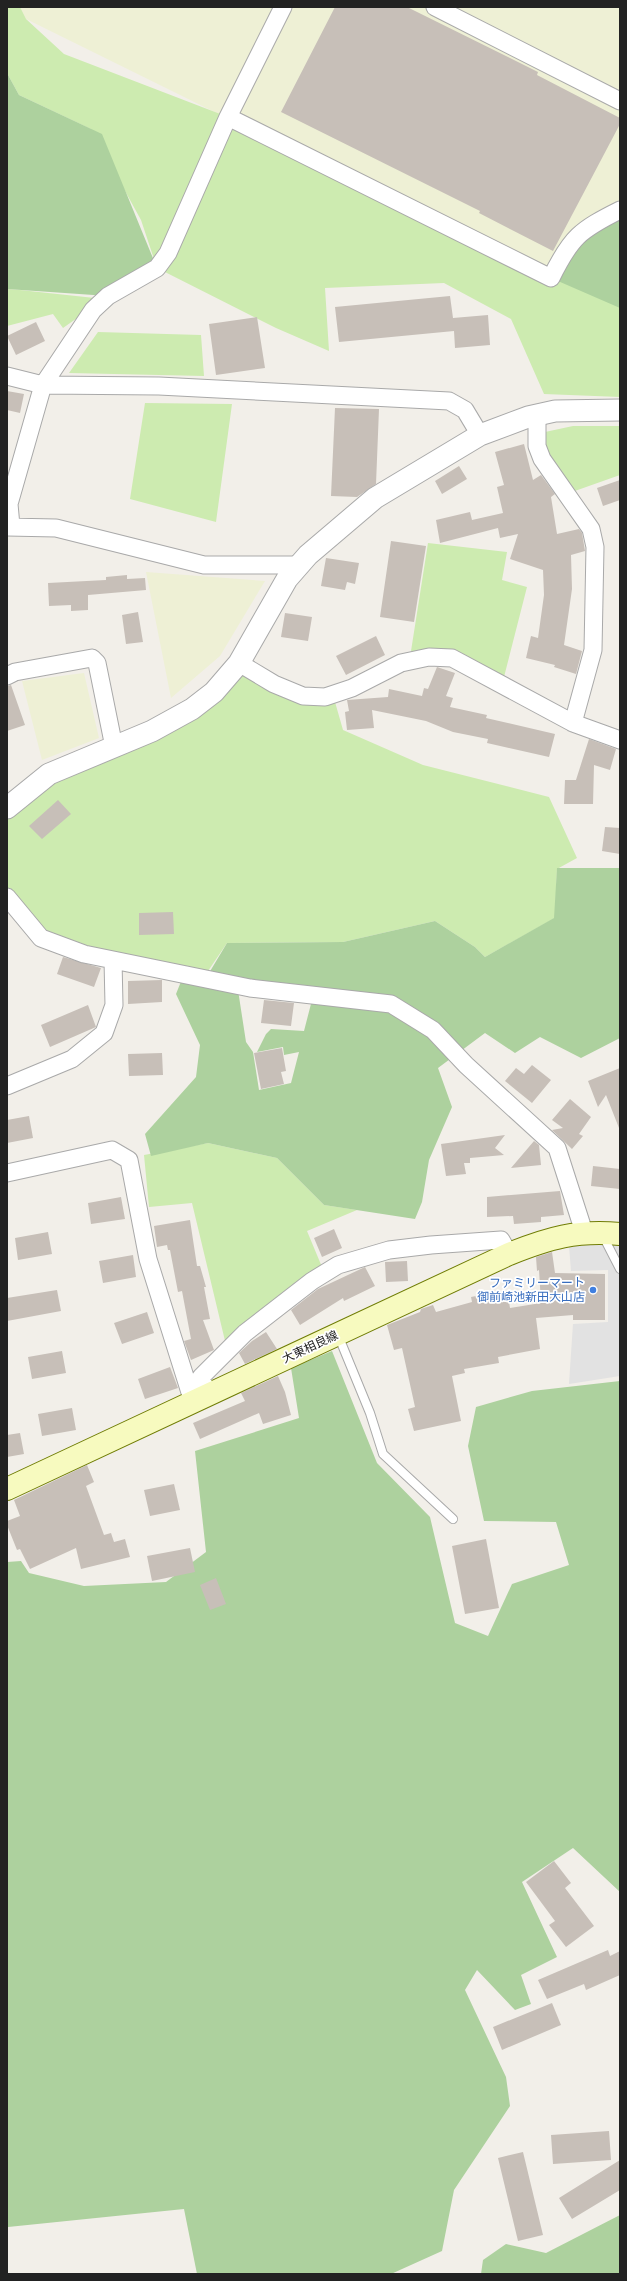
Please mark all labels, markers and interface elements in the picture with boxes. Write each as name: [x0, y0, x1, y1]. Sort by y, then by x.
place label: ファミリーマート 御前崎池新田大山店: [477, 1276, 585, 1304]
marker: ファミリーマート 御前崎池新田大山店: [588, 1285, 598, 1295]
street label: 大東相良線: [280, 1328, 340, 1366]

